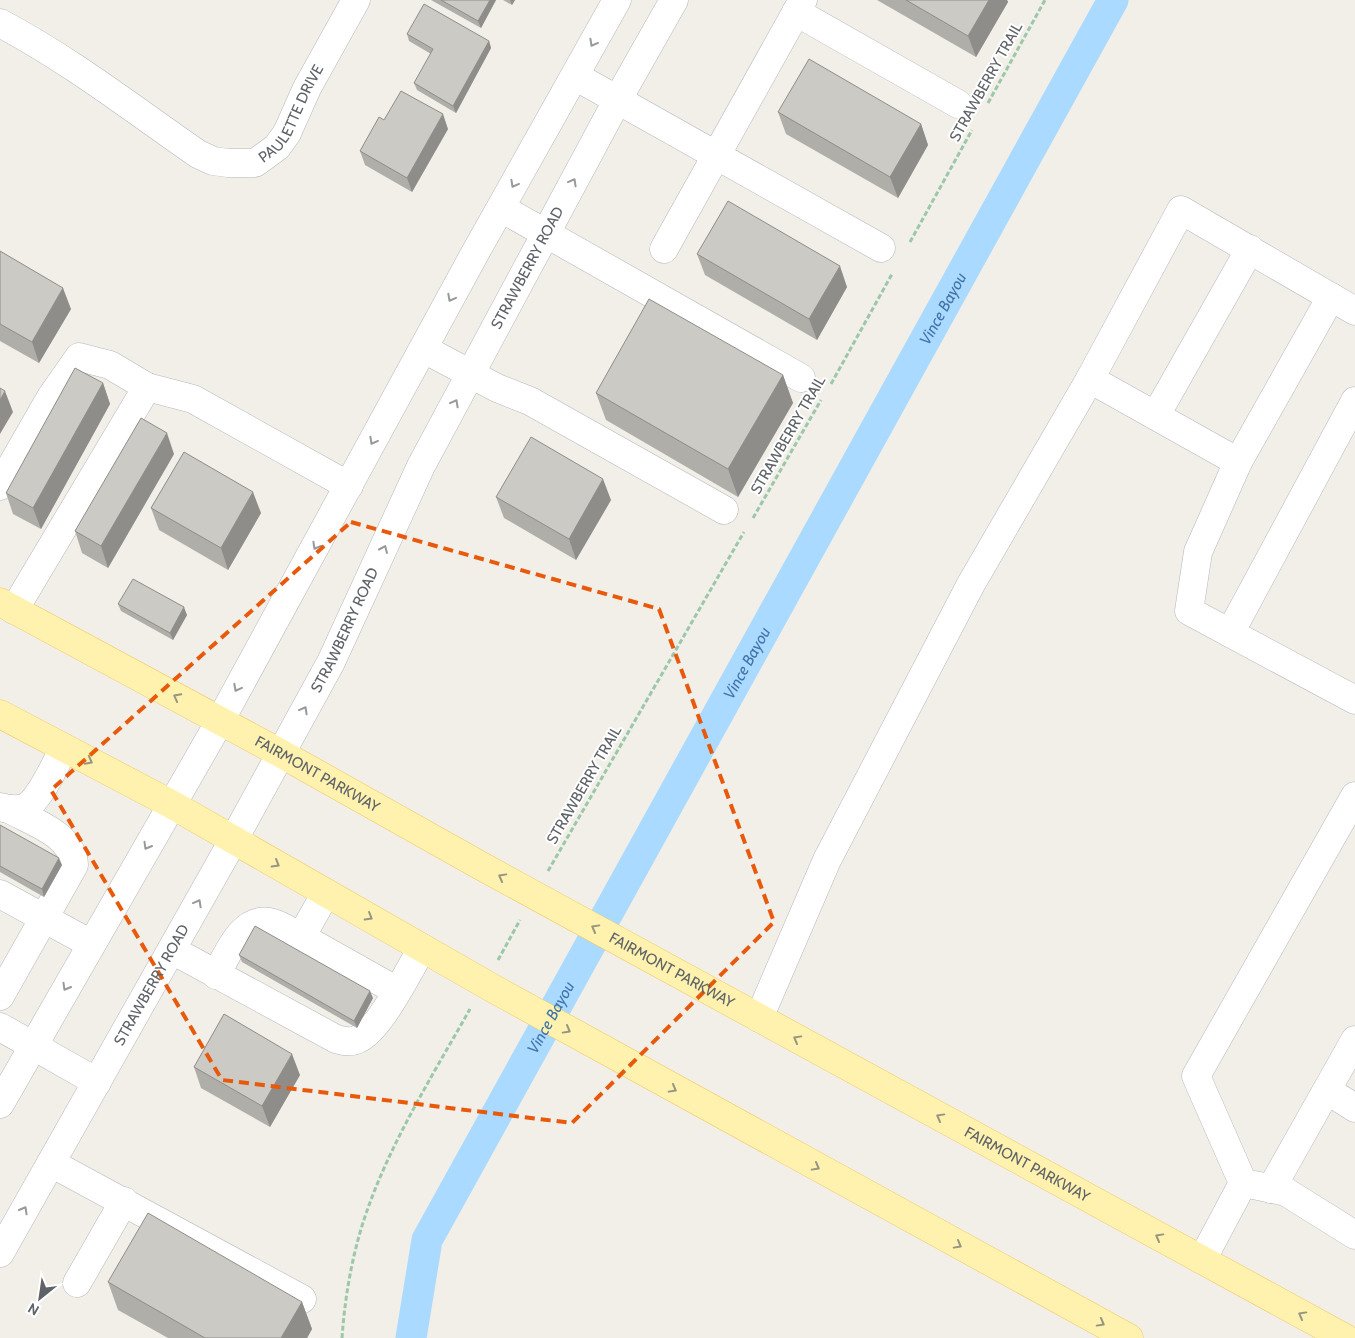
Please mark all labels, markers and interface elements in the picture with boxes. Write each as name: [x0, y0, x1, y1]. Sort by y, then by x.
street label: STRAWBERRY TRAIL: [946, 19, 1026, 145]
one-way arrow: [589, 37, 599, 46]
street label: PAULETTE DRIVE: [255, 61, 327, 167]
one-way arrow: [566, 178, 576, 187]
one-way arrow: [510, 179, 520, 188]
street label: STRAWBERRY ROAD: [487, 203, 568, 332]
water label: Vince Bayou: [915, 269, 970, 348]
one-way arrow: [447, 293, 457, 302]
street label: STRAWBERRY TRAIL: [747, 372, 829, 497]
one-way arrow: [449, 399, 459, 408]
one-way arrow: [370, 436, 380, 445]
one-way arrow: [312, 541, 322, 550]
one-way arrow: [377, 545, 388, 554]
street label: STRAWBERRY ROAD: [307, 565, 382, 696]
water label: Vince Bayou: [719, 623, 774, 702]
one-way arrow: [234, 683, 244, 692]
one-way arrow: [173, 694, 182, 704]
one-way arrow: [298, 706, 308, 715]
street label: STRAWBERRY TRAIL: [543, 722, 625, 847]
street label: FAIRMONT PARKWAY: [252, 732, 383, 816]
one-way arrow: [84, 755, 93, 765]
one-way arrow: [143, 841, 153, 850]
one-way arrow: [271, 858, 280, 868]
one-way arrow: [499, 874, 508, 884]
one-way arrow: [192, 899, 202, 908]
one-way arrow: [363, 911, 372, 921]
street label: STRAWBERRY ROAD: [110, 921, 193, 1049]
one-way arrow: [592, 924, 601, 934]
street label: FAIRMONT PARKWAY: [606, 929, 738, 1012]
water label: Vince Bayou: [523, 978, 578, 1056]
one-way arrow: [63, 982, 73, 991]
one-way arrow: [562, 1024, 571, 1034]
one-way arrow: [794, 1035, 803, 1045]
one-way arrow: [668, 1082, 677, 1092]
one-way arrow: [936, 1113, 945, 1123]
street label: FAIRMONT PARKWAY: [961, 1123, 1093, 1206]
one-way arrow: [810, 1160, 819, 1170]
one-way arrow: [18, 1207, 28, 1216]
one-way arrow: [1156, 1233, 1165, 1243]
one-way arrow: [953, 1238, 962, 1248]
north arrow: [15, 1273, 65, 1323]
text: N: [25, 1299, 42, 1320]
one-way arrow: [1298, 1311, 1307, 1321]
one-way arrow: [1095, 1316, 1104, 1326]

